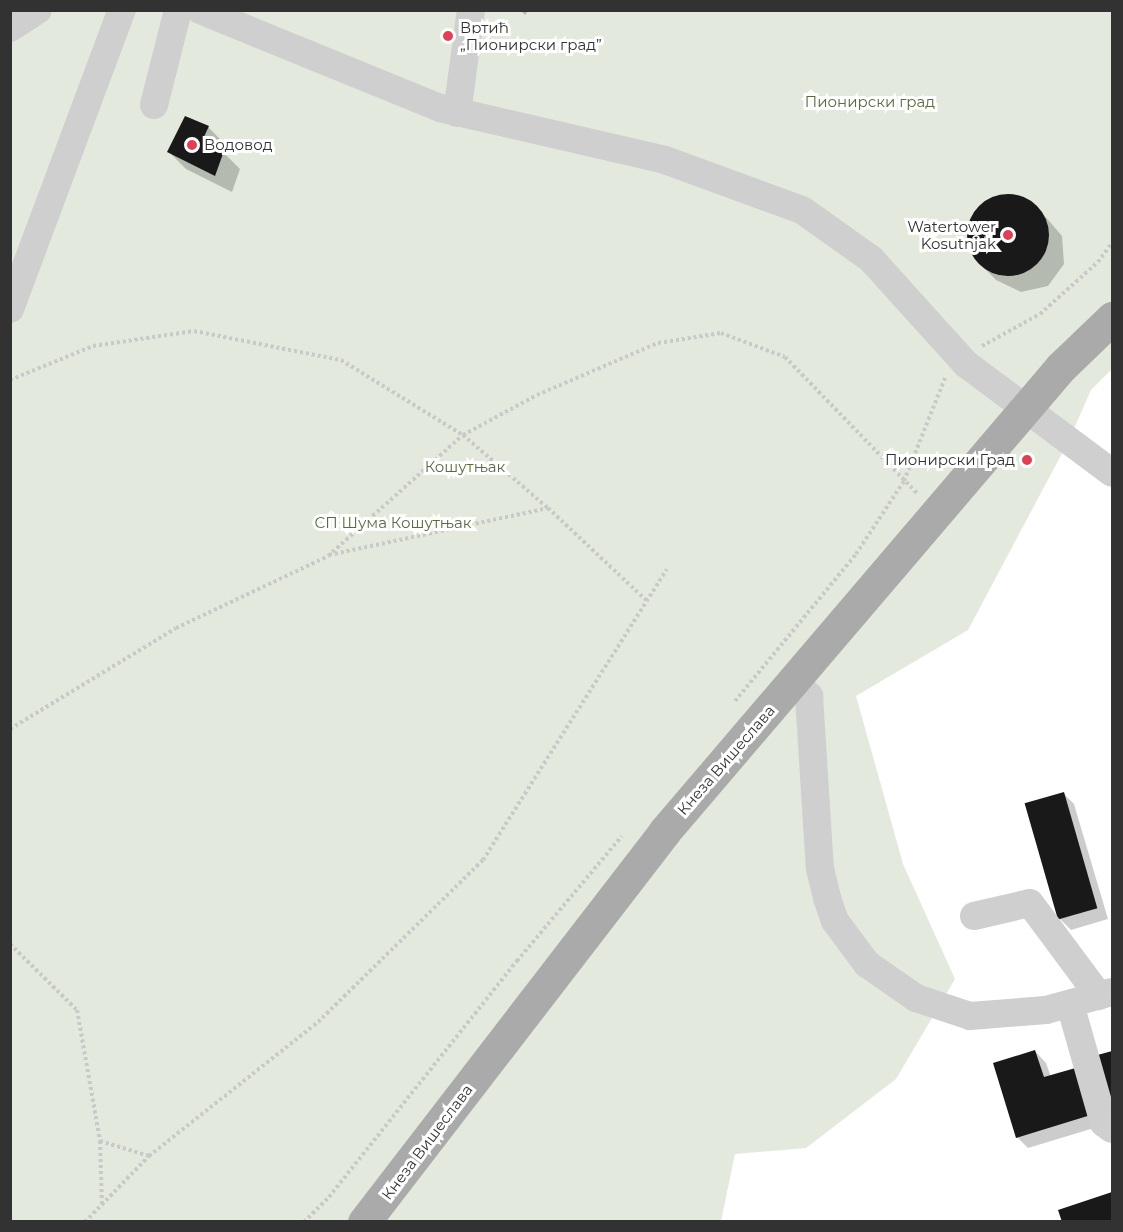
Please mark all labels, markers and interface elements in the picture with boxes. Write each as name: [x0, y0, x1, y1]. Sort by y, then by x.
place label: Вртић „Пионирски град”: [460, 18, 602, 53]
marker: Вртић „Пионирски град”: [441, 29, 455, 43]
park label: Пионирски град: [805, 93, 935, 111]
place label: Водовод: [204, 136, 272, 154]
marker: Водовод: [185, 138, 199, 152]
place label: Watertower Kosutnjak: [907, 217, 996, 252]
marker: Watertower Kosutnjak: [1001, 228, 1015, 242]
place label: Пионирски Град: [885, 451, 1015, 469]
marker: Пионирски Град: [1020, 453, 1034, 467]
park label: Кошутњак: [425, 458, 505, 476]
park label: СП Шума Кошутњак: [315, 514, 471, 532]
street label: Кнеза Вишеслава: [673, 701, 779, 819]
street label: Кнеза Вишеслава: [378, 1081, 476, 1203]

